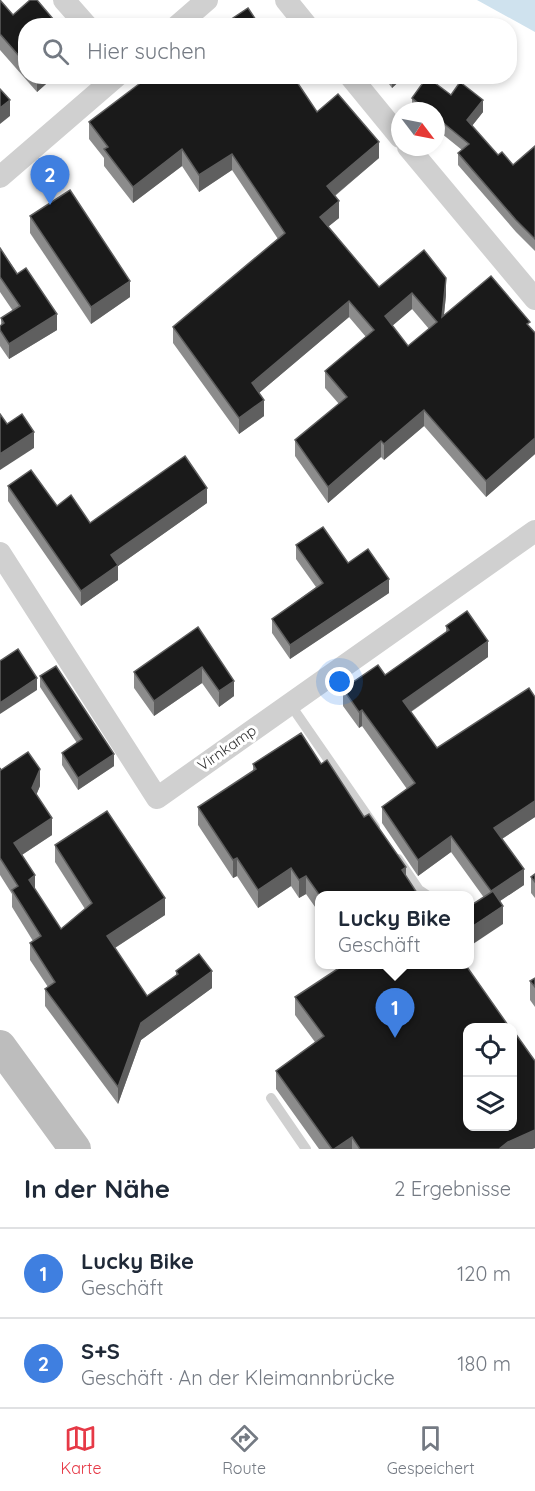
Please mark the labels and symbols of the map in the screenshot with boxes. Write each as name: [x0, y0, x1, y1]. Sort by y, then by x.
north arrow: [391, 102, 445, 156]
pin: 2: [31, 156, 70, 205]
your location: [325, 667, 354, 696]
street label: Virnkamp: [194, 720, 260, 775]
pin: 1: [376, 988, 414, 1038]

